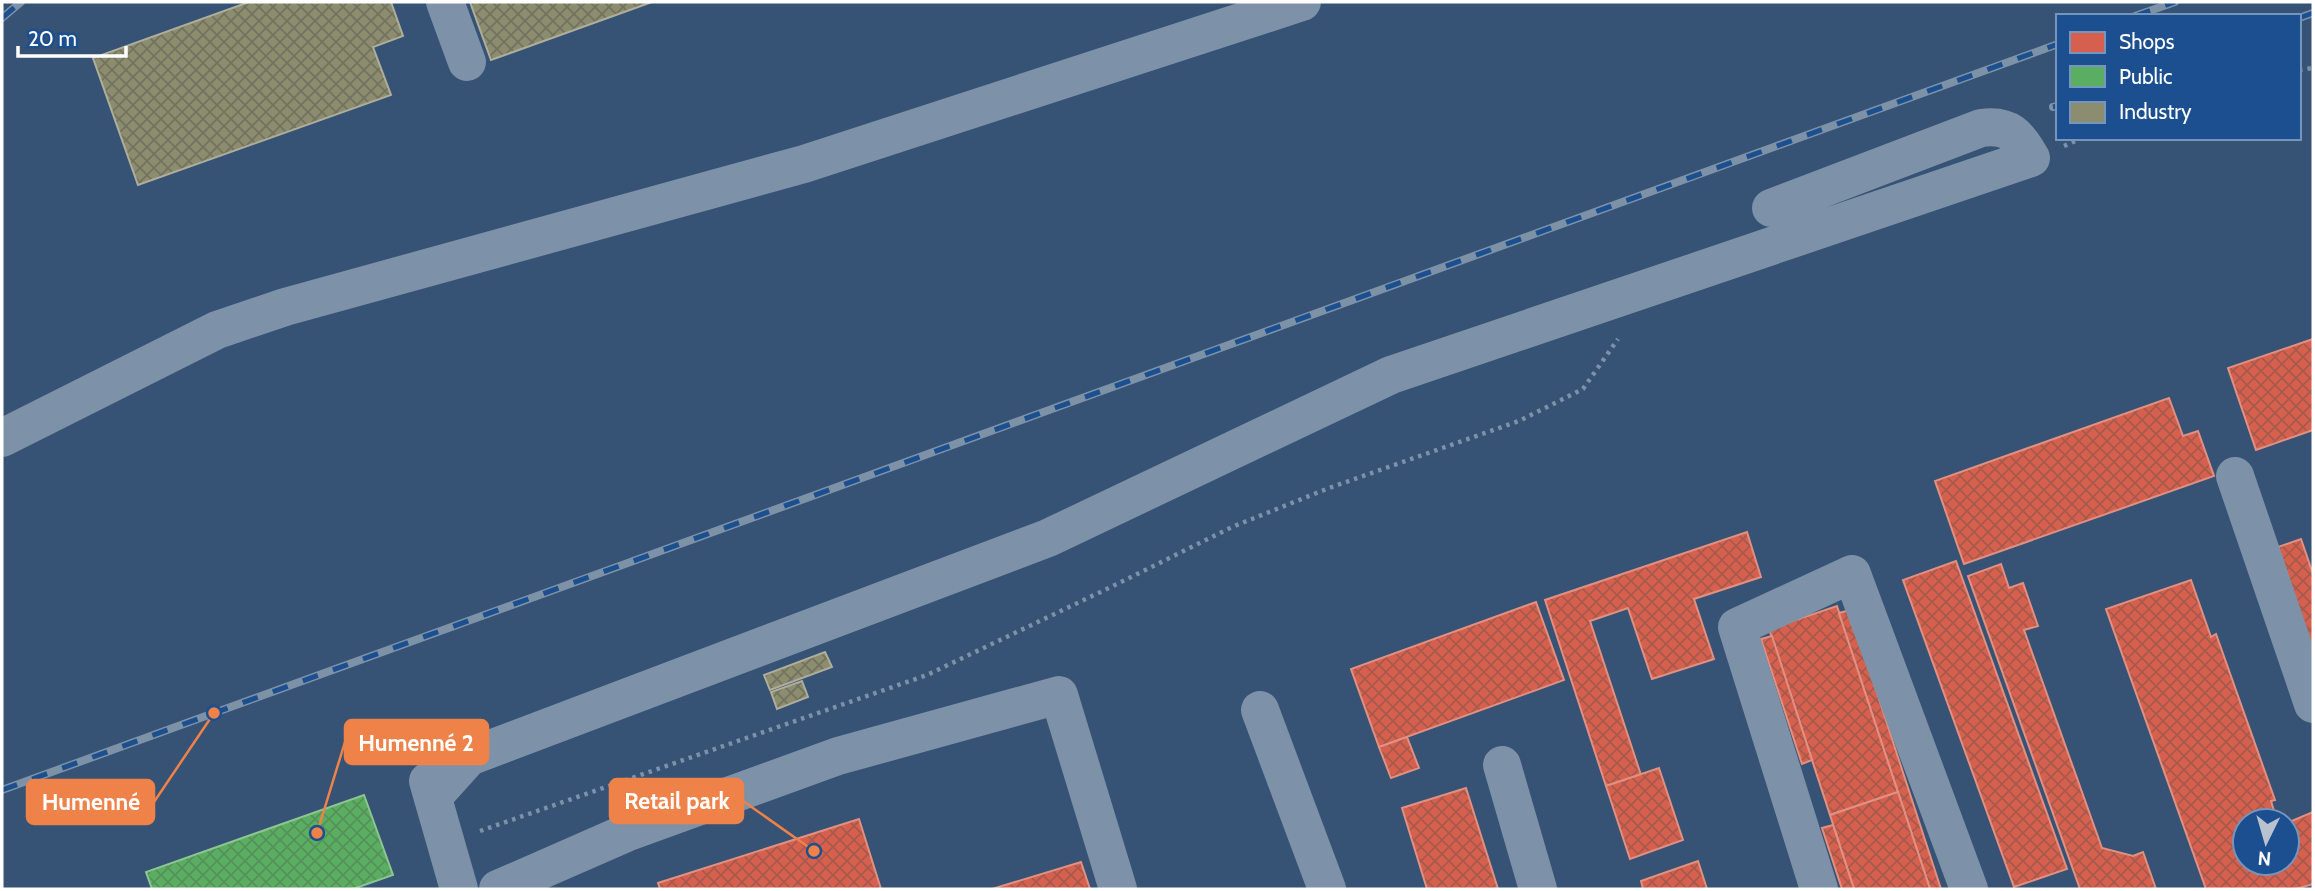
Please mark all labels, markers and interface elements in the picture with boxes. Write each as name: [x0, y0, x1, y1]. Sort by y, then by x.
scale bar: [18, 14, 126, 58]
legend: [2056, 14, 2301, 140]
text: 20 m: [28, 26, 77, 51]
text: Shops: [2119, 29, 2175, 54]
text: Public: [2119, 64, 2173, 89]
text: Industry: [2119, 99, 2192, 124]
callout: Humenné 2: [345, 720, 488, 764]
text: Humenné 2: [358, 729, 474, 757]
callout: Retail park: [610, 779, 743, 823]
callout: Humenné: [27, 780, 154, 824]
text: Retail park: [624, 787, 730, 815]
text: Humenné: [42, 788, 140, 816]
north arrow: [2231, 807, 2301, 877]
text: N: [2257, 846, 2272, 870]

